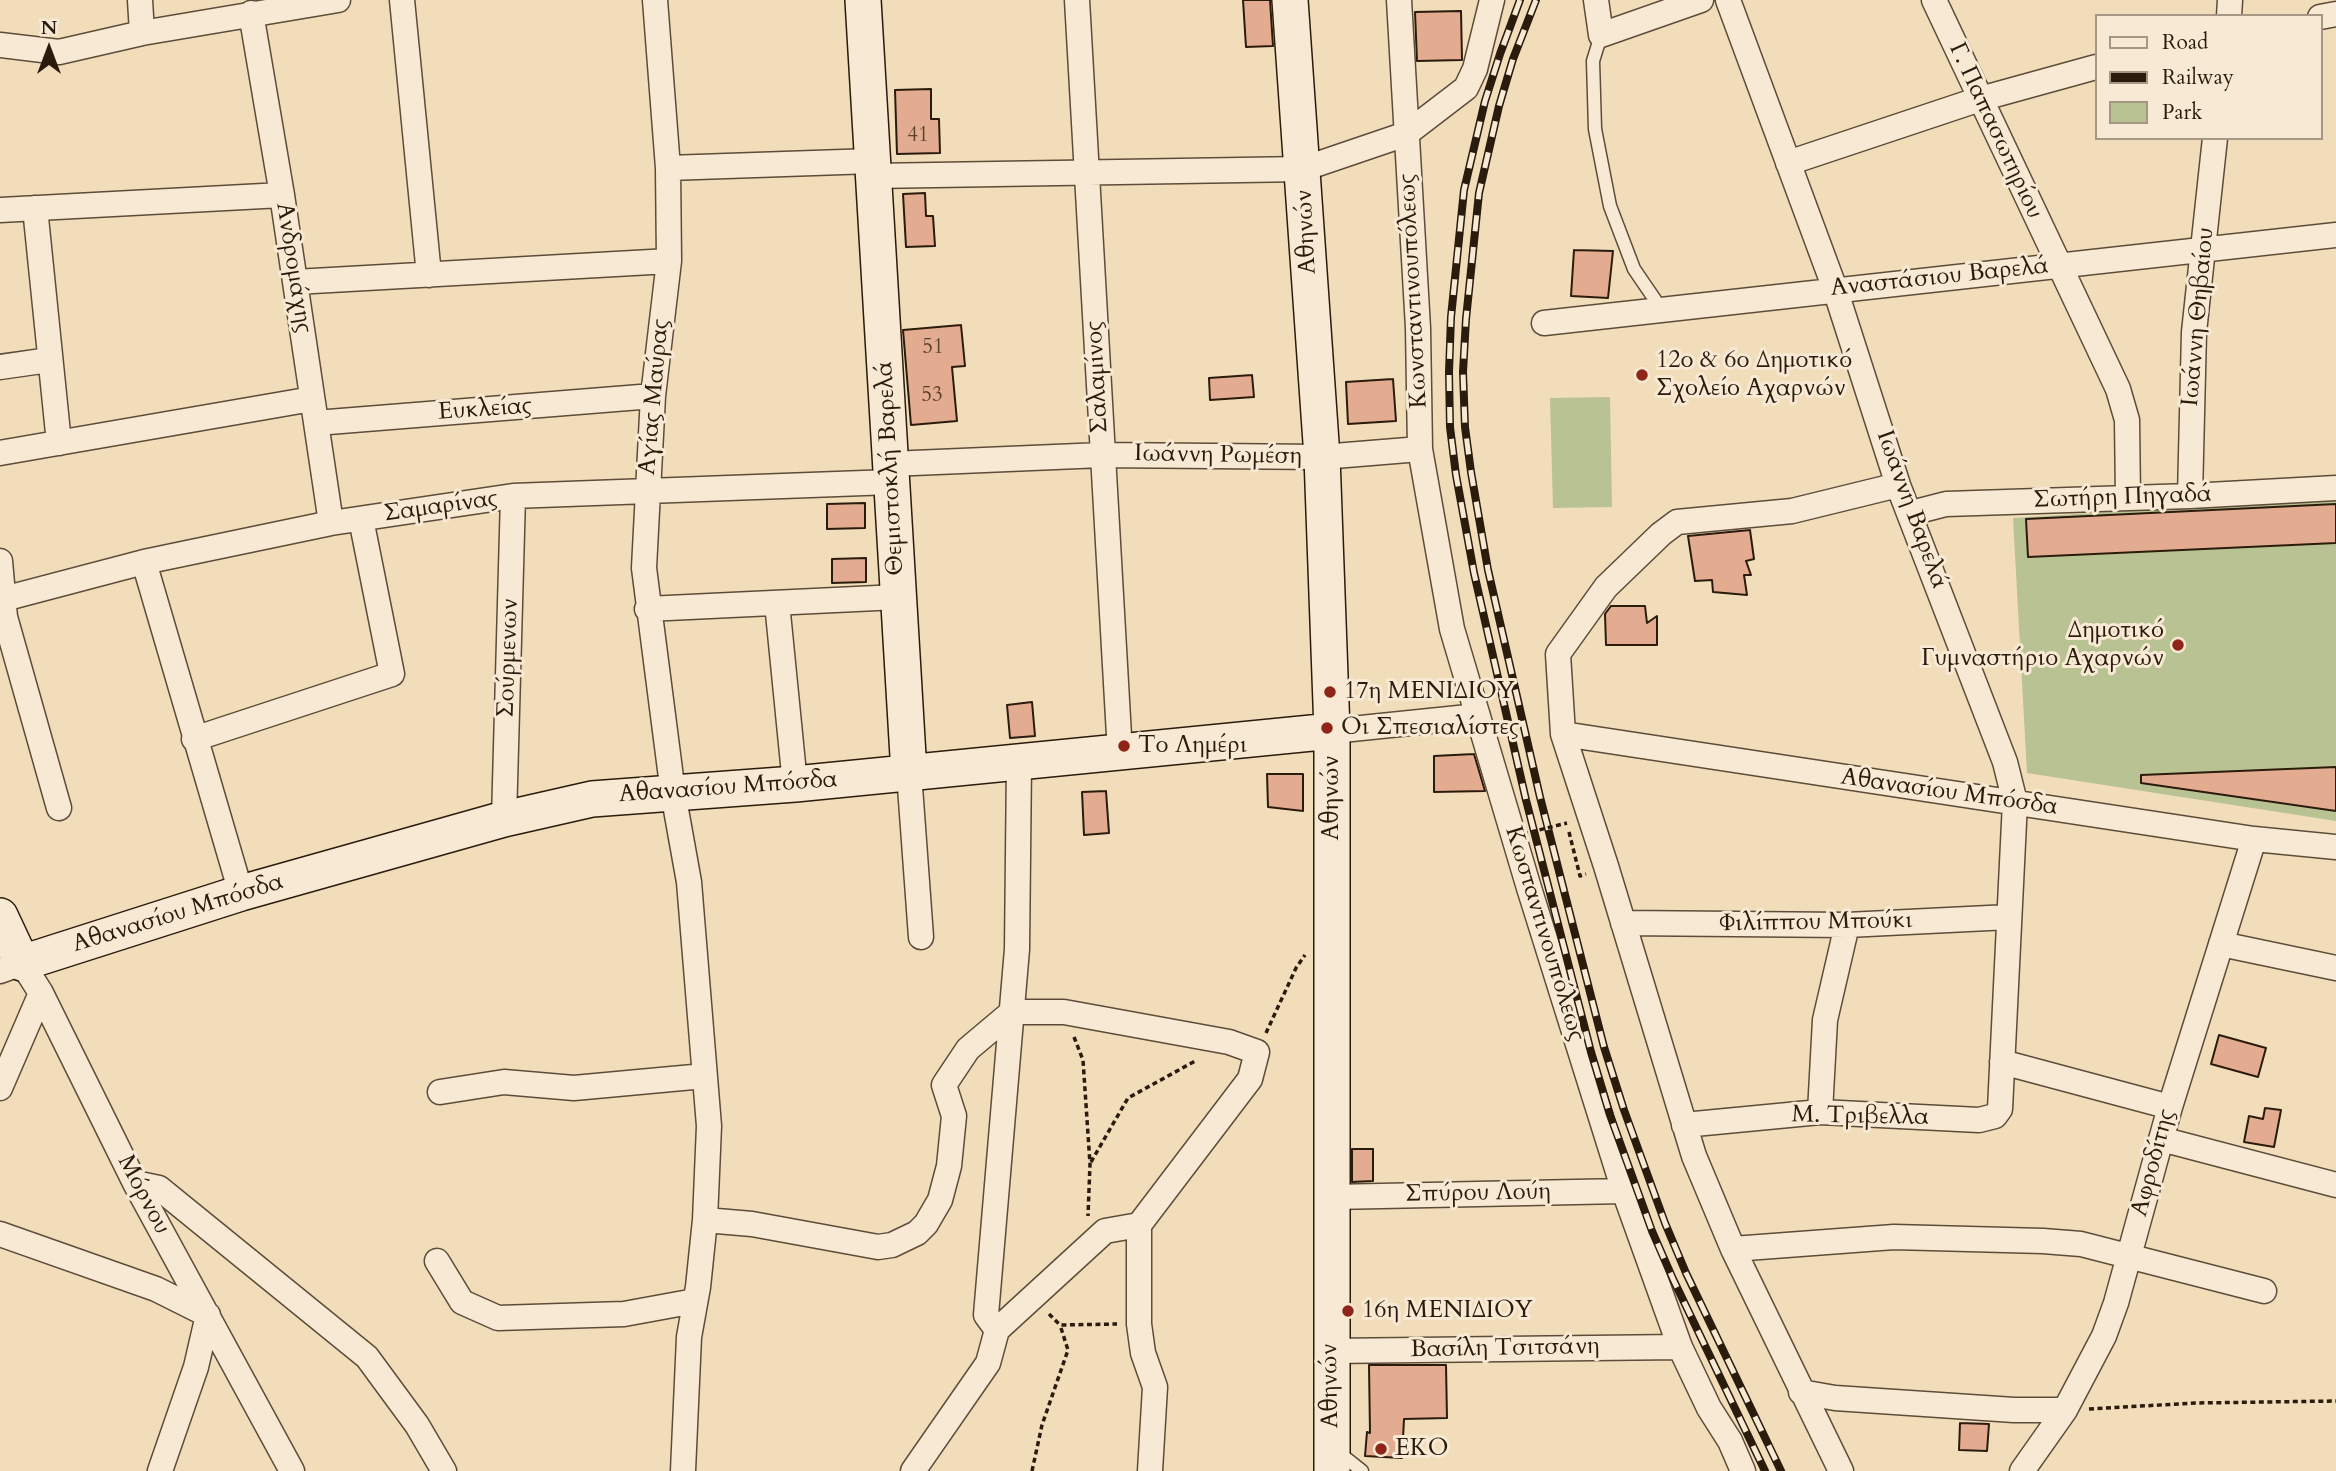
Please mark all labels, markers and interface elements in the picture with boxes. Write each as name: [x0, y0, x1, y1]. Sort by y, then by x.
north arrow: [14, 14, 84, 84]
legend: [2094, 14, 2322, 140]
text: N: [41, 15, 57, 41]
text: Road: [2162, 28, 2208, 57]
street label: Γ. Παπασωτηρίου: [1942, 38, 2048, 224]
text: Railway: [2162, 63, 2234, 92]
text: Park: [2162, 98, 2202, 127]
house number: 41: [907, 123, 929, 149]
street label: Κωνσταντινουπόλεως: [1393, 173, 1435, 409]
street label: Αθηνών: [1290, 189, 1324, 275]
street label: Ανδρομάχης: [268, 201, 318, 335]
street label: Ιωάννη Θηβαίου: [2177, 226, 2221, 408]
street label: Αναστάσιου Βαρελά: [1829, 252, 2051, 304]
street label: Αγίας Μαύρας: [634, 318, 676, 476]
street label: Σαλαμίνος: [1081, 320, 1115, 434]
house number: 51: [922, 335, 944, 361]
place label: 12ο & 6ο Δημοτικό Σχολείο Αχαρνών: [1656, 347, 1852, 403]
street label: Θεμιστοκλή Βαρελά: [871, 360, 911, 576]
marker: 12ο & 6ο Δημοτικό Σχολείο Αχαρνών: [1634, 367, 1650, 383]
house number: 53: [921, 383, 943, 409]
street label: Ευκλείας: [437, 392, 533, 428]
street label: Ιωάννη Βαρελά: [1869, 427, 1953, 593]
street label: Ιωάννη Ρωμέση: [1134, 440, 1302, 472]
street label: Σωτήρη Πηγαδά: [2033, 480, 2213, 516]
street label: Σαμαρίνας: [382, 485, 500, 529]
street label: Σούρμενων: [493, 598, 525, 718]
place label: Δημοτικό Γυμναστήριο Αχαρνών: [1921, 617, 2164, 673]
marker: Δημοτικό Γυμναστήριο Αχαρνών: [2170, 637, 2186, 653]
place label: 17η ΜΕΝΙΔΙΟΥ: [1344, 678, 1515, 706]
marker: 17η ΜΕΝΙΔΙΟΥ: [1322, 684, 1338, 700]
place label: Οι Σπεσιαλίστες: [1341, 714, 1519, 742]
marker: Οι Σπεσιαλίστες: [1319, 720, 1335, 736]
place label: Το Λημέρι: [1138, 732, 1247, 760]
marker: Το Λημέρι: [1116, 738, 1132, 754]
street label: Αθηνών: [1318, 756, 1346, 840]
street label: Αθανασίου Μπόσδα: [1839, 764, 2059, 822]
street label: Αθανασίου Μπόσδα: [618, 766, 838, 810]
street label: Κωσταντινουπόλεως: [1498, 823, 1590, 1045]
street label: Αθανασίου Μπόσδα: [69, 868, 287, 960]
street label: Φιλίππου Μπούκι: [1719, 907, 1913, 939]
street label: Μ. Τριβελλα: [1791, 1101, 1929, 1133]
street label: Αφροδίτης: [2126, 1106, 2182, 1220]
street label: Μόρνου: [110, 1150, 176, 1240]
street label: Σπύρου Λούη: [1405, 1178, 1551, 1210]
place label: 16η ΜΕΝΙΔΙΟΥ: [1362, 1297, 1533, 1325]
marker: 16η ΜΕΝΙΔΙΟΥ: [1340, 1303, 1356, 1319]
street label: Βασίλη Τσιτσάνη: [1410, 1333, 1600, 1365]
street label: Αθηνών: [1316, 1343, 1346, 1429]
place label: EKO: [1395, 1435, 1448, 1463]
marker: EKO: [1373, 1441, 1389, 1457]

